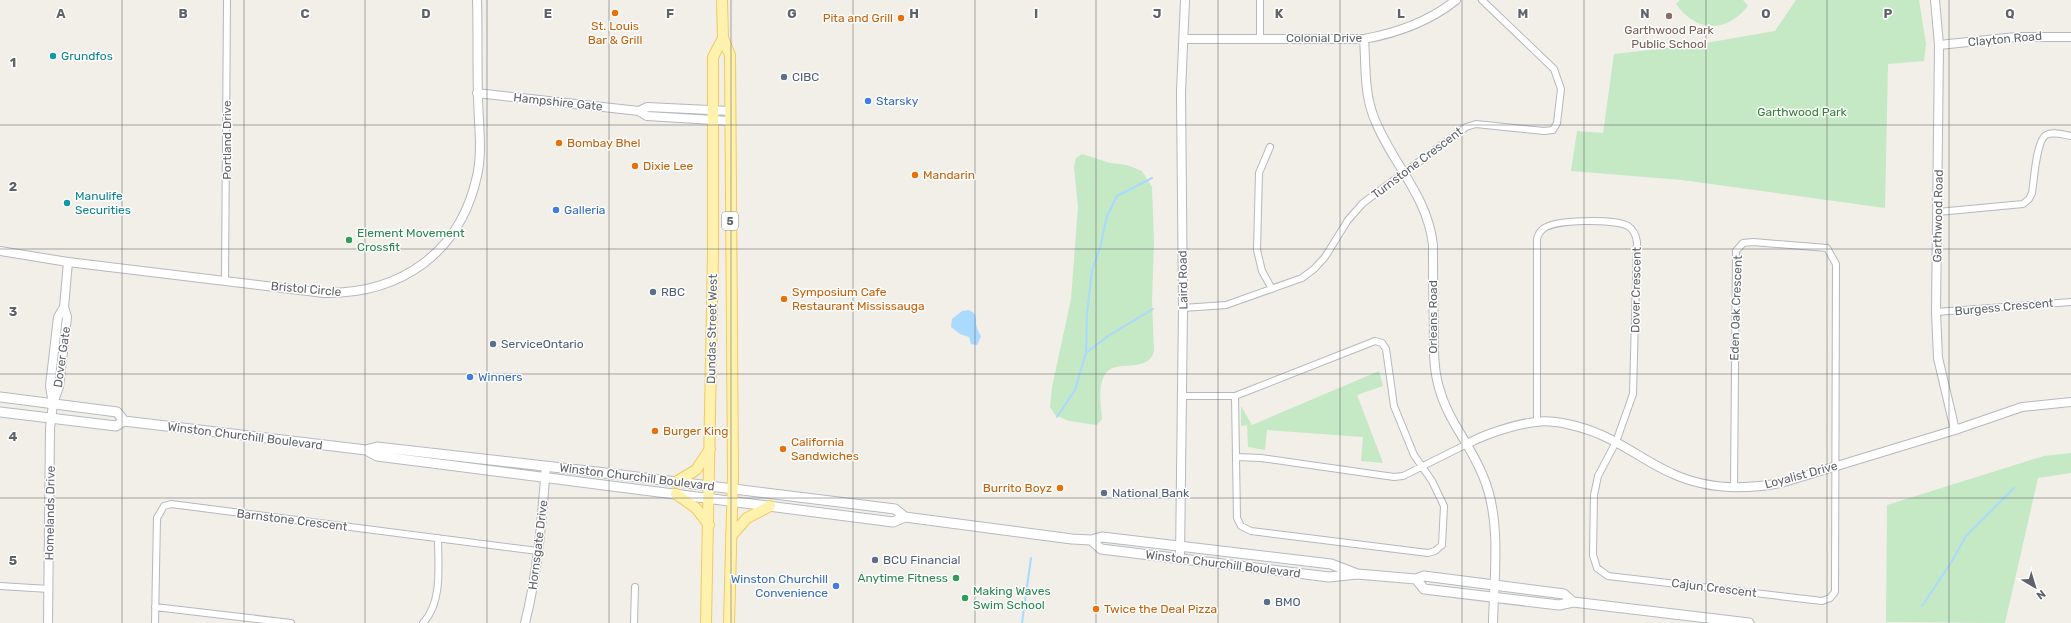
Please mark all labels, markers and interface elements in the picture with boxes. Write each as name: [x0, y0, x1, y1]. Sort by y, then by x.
text: A: [56, 6, 66, 21]
text: B: [178, 6, 188, 21]
text: C: [300, 6, 310, 21]
text: D: [421, 6, 431, 21]
text: E: [544, 6, 552, 21]
text: F: [666, 6, 674, 21]
text: G: [787, 6, 797, 21]
text: H: [909, 6, 919, 21]
text: I: [1034, 6, 1038, 21]
text: J: [1153, 6, 1161, 21]
text: K: [1275, 6, 1284, 21]
text: L: [1397, 6, 1405, 21]
text: M: [1518, 6, 1528, 21]
text: N: [1640, 6, 1650, 21]
text: O: [1761, 6, 1771, 21]
text: P: [1884, 6, 1893, 21]
text: Q: [2005, 6, 2015, 21]
marker: St. Louis Bar & Grill: [610, 8, 620, 18]
place label: Pita and Grill: [823, 11, 893, 25]
marker: Garthwood Park Public School: [1664, 11, 1674, 21]
marker: Pita and Grill: [896, 13, 906, 23]
place label: St. Louis Bar & Grill: [588, 19, 642, 47]
place label: Garthwood Park Public School: [1624, 23, 1715, 51]
street label: Clayton Road: [1967, 29, 2043, 49]
street label: Colonial Drive: [1286, 31, 1362, 45]
place label: Grundfos: [61, 49, 113, 63]
marker: Grundfos: [48, 51, 58, 61]
text: 1: [10, 55, 16, 70]
place label: CIBC: [792, 70, 819, 84]
marker: CIBC: [779, 72, 789, 82]
street label: Hampshire Gate: [513, 90, 604, 114]
place label: Starsky: [876, 94, 919, 108]
marker: Starsky: [863, 96, 873, 106]
street label: Portland Drive: [220, 100, 234, 180]
park label: Garthwood Park: [1757, 105, 1848, 119]
street label: Turnstone Crescent: [1369, 124, 1465, 202]
place label: Bombay Bhel: [567, 136, 640, 150]
marker: Bombay Bhel: [554, 138, 564, 148]
place label: Dixie Lee: [643, 159, 694, 173]
marker: Dixie Lee: [630, 161, 640, 171]
place label: Mandarin: [923, 168, 975, 182]
street label: Garthwood Road: [1930, 169, 1946, 263]
marker: Mandarin: [910, 170, 920, 180]
text: 2: [9, 179, 17, 194]
place label: Manulife Securities: [75, 189, 131, 217]
marker: Manulife Securities: [62, 198, 72, 208]
place label: Galleria: [564, 203, 605, 217]
marker: Galleria: [551, 205, 561, 215]
road number: 5: [722, 212, 738, 230]
place label: Element Movement Crossfit: [357, 226, 465, 254]
marker: Element Movement Crossfit: [344, 235, 354, 245]
street label: Dover Crescent: [1628, 247, 1644, 333]
street label: Laird Road: [1175, 250, 1191, 310]
street label: Eden Oak Crescent: [1727, 255, 1745, 361]
street label: Dundas Street West: [704, 274, 720, 384]
street label: Bristol Circle: [270, 279, 342, 299]
street label: Orleans Road: [1426, 280, 1440, 354]
place label: RBC: [661, 285, 685, 299]
place label: Symposium Cafe Restaurant Mississauga: [792, 285, 925, 313]
marker: RBC: [648, 287, 658, 297]
marker: Symposium Cafe Restaurant Mississauga: [779, 294, 789, 304]
street label: Burgess Crescent: [1954, 296, 2054, 318]
text: 3: [9, 304, 18, 319]
street label: Dover Gate: [51, 325, 73, 388]
place label: ServiceOntario: [501, 337, 584, 351]
marker: ServiceOntario: [488, 339, 498, 349]
place label: Winners: [478, 370, 522, 384]
marker: Winners: [465, 372, 475, 382]
street label: Winston Churchill Boulevard: [167, 420, 323, 452]
place label: Burger King: [663, 424, 728, 438]
marker: Burger King: [650, 426, 660, 436]
text: 4: [9, 429, 18, 444]
place label: California Sandwiches: [791, 435, 859, 463]
marker: California Sandwiches: [778, 444, 788, 454]
street label: Loyalist Drive: [1763, 458, 1839, 491]
street label: Winston Churchill Boulevard: [559, 461, 715, 493]
street label: Homelands Drive: [42, 465, 58, 560]
place label: Burrito Boyz: [983, 481, 1052, 495]
marker: Burrito Boyz: [1055, 483, 1065, 493]
place label: National Bank: [1112, 486, 1190, 500]
marker: National Bank: [1099, 488, 1109, 498]
street label: Hornsgate Drive: [526, 499, 550, 591]
street label: Barnstone Crescent: [236, 506, 349, 534]
street label: Winston Churchill Boulevard: [1145, 548, 1301, 580]
text: 5: [9, 553, 17, 568]
place label: BCU Financial: [883, 553, 961, 567]
marker: BCU Financial: [870, 555, 880, 565]
north arrow: [2015, 567, 2055, 607]
place label: Anytime Fitness: [857, 571, 948, 585]
place label: Winston Churchill Convenience: [731, 572, 828, 600]
marker: Anytime Fitness: [951, 573, 961, 583]
street label: Cajun Crescent: [1671, 576, 1758, 600]
marker: Winston Churchill Convenience: [831, 581, 841, 591]
place label: Making Waves Swim School: [973, 584, 1051, 612]
text: N: [2034, 587, 2048, 602]
marker: Making Waves Swim School: [960, 593, 970, 603]
place label: BMO: [1275, 595, 1301, 609]
marker: BMO: [1262, 597, 1272, 607]
place label: Twice the Deal Pizza: [1104, 602, 1217, 616]
marker: Twice the Deal Pizza: [1091, 604, 1101, 614]

